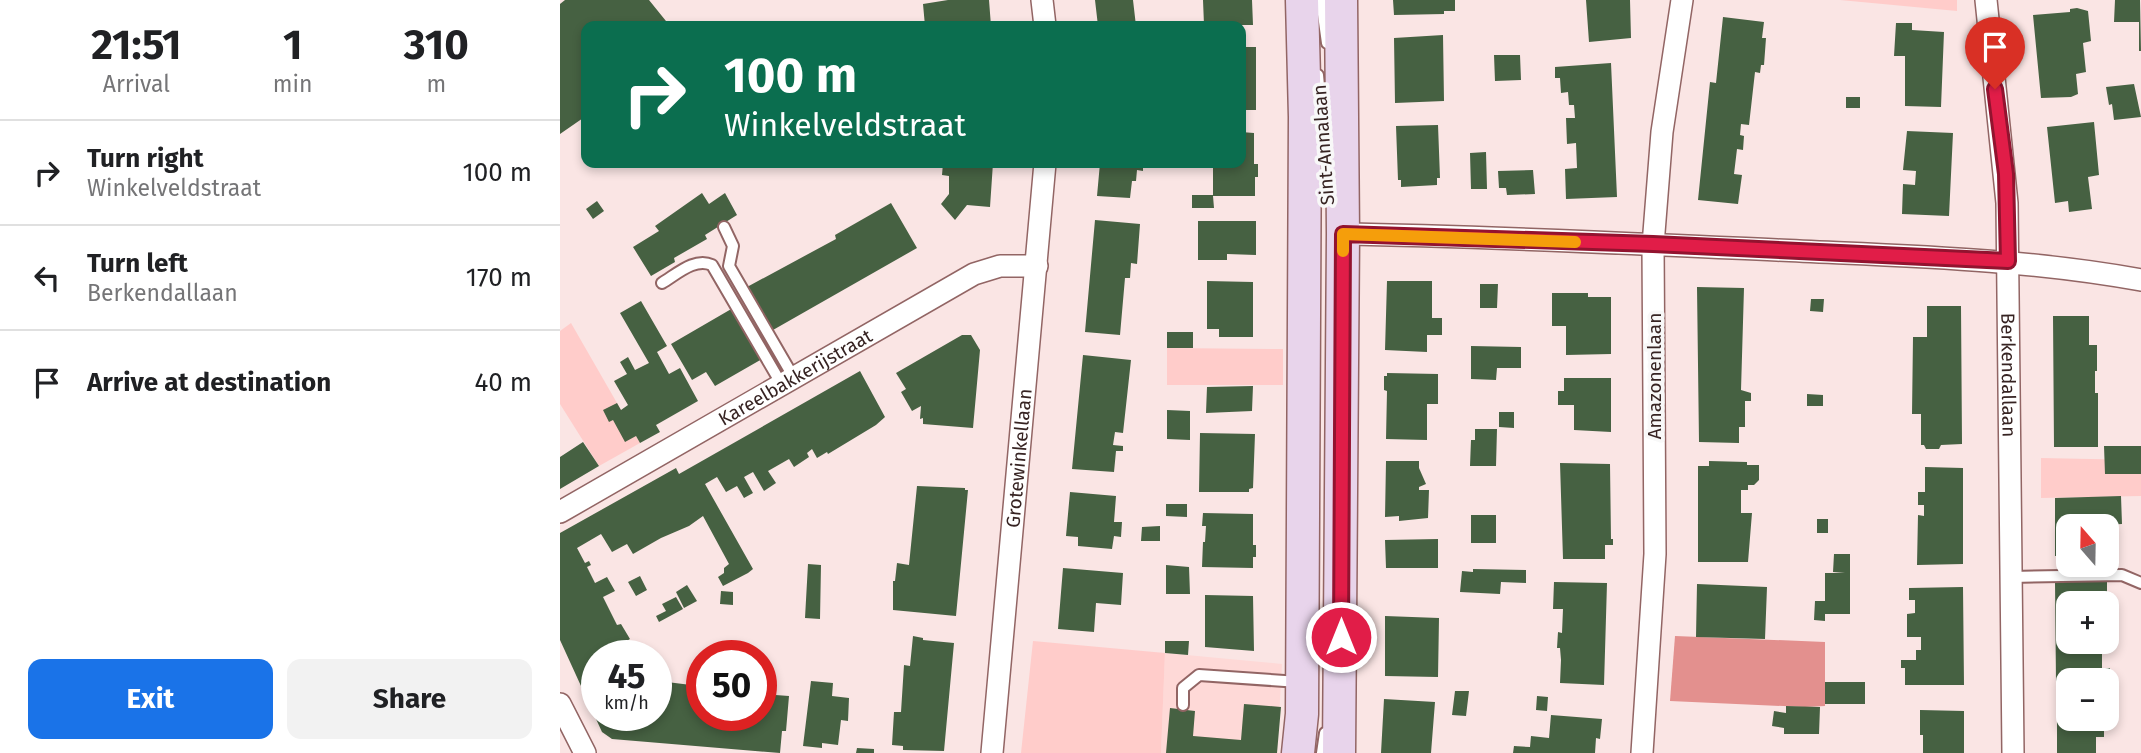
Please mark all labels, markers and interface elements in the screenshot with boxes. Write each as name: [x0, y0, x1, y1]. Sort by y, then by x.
pin: [1965, 17, 2025, 89]
text: 21:51: [91, 20, 182, 70]
text: 1: [283, 20, 302, 70]
text: 310: [404, 20, 469, 70]
icon: arrive: [1976, 28, 2014, 66]
text: 100 m: [724, 46, 857, 105]
icon: right: [609, 49, 700, 140]
text: Arrival: [103, 70, 170, 98]
text: min: [273, 70, 313, 98]
text: m: [426, 70, 446, 98]
street label: Sint-Annalaan: [1308, 84, 1339, 206]
text: Winkelveldstraat: [724, 106, 966, 144]
text: Turn right: [87, 143, 204, 174]
icon: right: [28, 154, 66, 192]
text: 100 m: [463, 157, 532, 188]
text: Winkelveldstraat: [87, 174, 261, 202]
text: Turn left: [87, 248, 188, 279]
icon: left: [28, 259, 66, 297]
text: 170 m: [466, 262, 532, 293]
text: Berkendallaan: [87, 279, 238, 307]
street label: Berkendallaan: [1996, 312, 2021, 437]
street label: Amazonenlaan: [1643, 313, 1666, 439]
street label: Kareelbakkerijstraat: [714, 324, 876, 431]
icon: arrive: [28, 364, 66, 402]
text: Arrive at destination: [87, 367, 331, 398]
text: 40 m: [474, 367, 532, 398]
street label: Grotewinkellaan: [1001, 388, 1037, 529]
north arrow: [2056, 514, 2119, 578]
map controls: [2056, 514, 2119, 731]
button: +: [2056, 591, 2119, 654]
position arrow: [1304, 600, 1378, 674]
speed limit sign: 50: [686, 640, 777, 731]
text: 45: [607, 655, 646, 697]
button: Exit: [28, 659, 273, 739]
button: Share: [287, 659, 532, 739]
button: −: [2056, 668, 2119, 731]
text: km/h: [604, 692, 649, 714]

